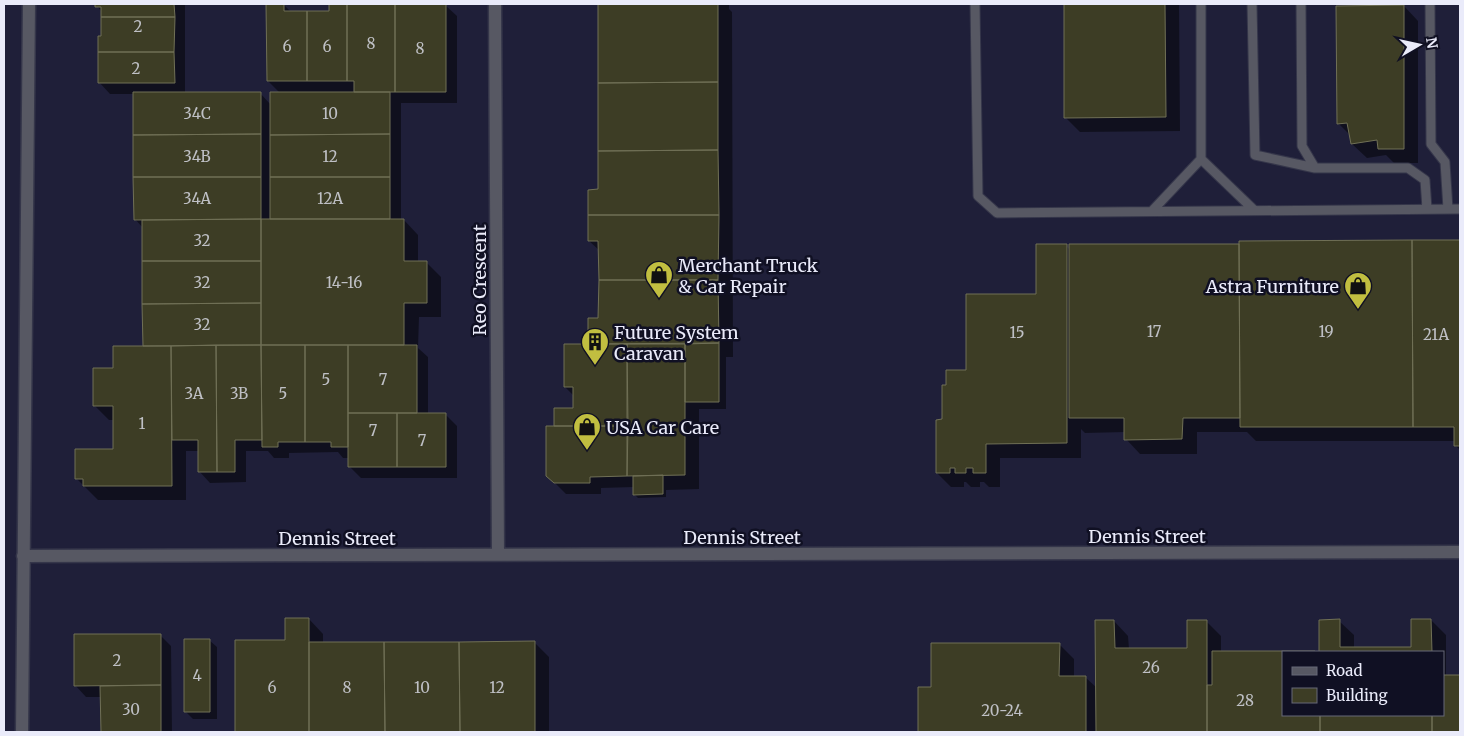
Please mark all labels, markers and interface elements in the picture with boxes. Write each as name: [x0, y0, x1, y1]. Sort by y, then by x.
house number: 2: [134, 17, 143, 36]
north arrow: [1394, 20, 1444, 70]
house number: 8: [367, 34, 376, 53]
text: N: [1422, 36, 1442, 50]
house number: 6: [282, 37, 292, 56]
house number: 6: [322, 37, 332, 56]
house number: 8: [416, 39, 425, 58]
house number: 2: [132, 59, 141, 78]
house number: 34C: [183, 104, 211, 123]
house number: 10: [322, 104, 338, 123]
house number: 34B: [183, 147, 211, 166]
house number: 12: [322, 147, 338, 166]
house number: 34A: [183, 189, 211, 208]
house number: 12A: [317, 189, 344, 208]
street label: Reo Crescent: [468, 224, 491, 336]
house number: 32: [193, 231, 211, 250]
place label: Merchant Truck & Car Repair: [678, 254, 819, 298]
shop icon: Merchant Truck & Car Repair: [644, 260, 674, 299]
shop icon: Astra Furniture: [1343, 271, 1373, 310]
house number: 32: [193, 273, 211, 292]
house number: 14-16: [326, 273, 362, 292]
place label: Astra Furniture: [1205, 275, 1339, 298]
house number: 32: [193, 315, 211, 334]
place label: Future System Caravan: [614, 321, 739, 365]
house number: 17: [1147, 322, 1162, 341]
house number: 19: [1318, 322, 1334, 341]
house number: 15: [1009, 323, 1025, 342]
house number: 21A: [1423, 325, 1449, 344]
building icon: Future System Caravan: [580, 327, 610, 366]
house number: 5: [322, 370, 330, 389]
house number: 7: [379, 370, 388, 389]
house number: 3A: [185, 384, 204, 403]
house number: 3B: [230, 384, 248, 403]
house number: 5: [279, 384, 287, 403]
shop icon: USA Car Care: [572, 412, 602, 451]
house number: 1: [139, 414, 146, 433]
place label: USA Car Care: [606, 416, 719, 439]
house number: 7: [369, 421, 378, 440]
house number: 7: [418, 431, 427, 450]
street label: Dennis Street: [1088, 525, 1206, 548]
street label: Dennis Street: [683, 526, 801, 549]
street label: Dennis Street: [278, 527, 396, 550]
house number: 2: [113, 651, 122, 670]
legend: [1282, 651, 1444, 716]
house number: 26: [1142, 658, 1160, 677]
text: Road: [1326, 661, 1362, 680]
house number: 4: [192, 666, 202, 685]
house number: 6: [267, 678, 277, 697]
house number: 8: [343, 678, 352, 697]
house number: 10: [414, 678, 430, 697]
house number: 12: [489, 678, 505, 697]
text: Building: [1326, 686, 1388, 705]
house number: 28: [1236, 691, 1254, 710]
house number: 30: [122, 700, 140, 719]
house number: 20-24: [981, 701, 1023, 720]

